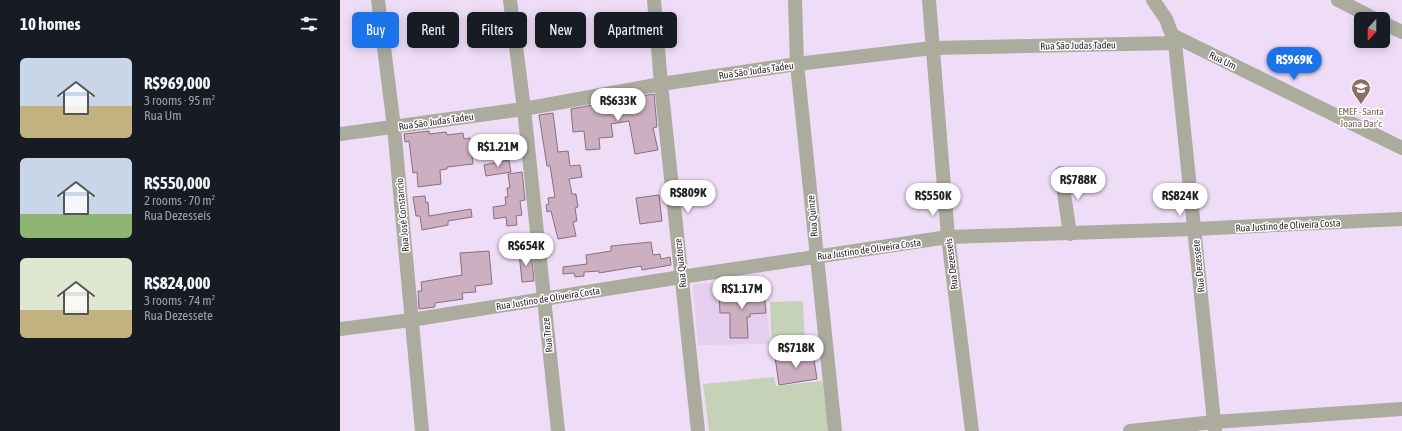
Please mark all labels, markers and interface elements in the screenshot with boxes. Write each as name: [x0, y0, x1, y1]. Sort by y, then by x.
chip: Buy: [352, 12, 399, 48]
chip: Rent: [407, 12, 459, 48]
chip: Filters: [467, 12, 527, 48]
chip: New: [535, 12, 586, 48]
chip: Apartment: [594, 12, 677, 48]
north arrow: [1354, 12, 1390, 48]
map controls: [1354, 12, 1390, 48]
icon: filters: [298, 13, 320, 35]
text: 10 homes: [20, 14, 81, 34]
street label: Rua São Judas Tadeu: [1040, 39, 1116, 52]
pin: R$969K: [1261, 47, 1327, 81]
street label: Rua Um: [1207, 49, 1238, 72]
text: R$969K: [1276, 52, 1312, 67]
street label: Rua São Judas Tadeu: [718, 60, 794, 81]
text: R$969,000: [144, 73, 211, 93]
icon: home: [52, 74, 100, 122]
school or university icon: EMEF - Santa Joana Dar’c: [1350, 77, 1372, 105]
pin: R$633K: [585, 88, 651, 122]
text: 3 rooms · 95 m²: [144, 93, 215, 108]
text: R$633K: [600, 93, 636, 108]
place label: EMEF - Santa Joana Dar’c: [1338, 106, 1384, 129]
text: Rua Um: [144, 108, 182, 123]
street label: Rua São Judas Tadeu: [398, 111, 474, 132]
pin: R$1.21M: [461, 134, 535, 168]
text: R$1.21M: [477, 139, 519, 154]
pin: R$788K: [1045, 167, 1111, 201]
text: R$788K: [1060, 172, 1096, 187]
text: R$550,000: [144, 173, 211, 193]
icon: home: [52, 174, 100, 222]
street label: Rua José Constancio: [394, 177, 411, 252]
pin: R$809K: [655, 180, 721, 214]
pin: R$550K: [900, 183, 966, 217]
pin: R$824K: [1147, 183, 1213, 217]
text: R$809K: [670, 185, 706, 200]
text: R$550K: [915, 188, 951, 203]
text: R$824K: [1162, 188, 1198, 203]
text: 2 rooms · 70 m²: [144, 193, 215, 208]
street label: Rua Quinze: [805, 194, 820, 237]
text: Rua Dezesseis: [144, 208, 211, 223]
street label: Rua Justino de Oliveira Costa: [1235, 217, 1341, 234]
pin: R$654K: [493, 233, 559, 267]
street label: Rua Quatorze: [672, 237, 689, 288]
street label: Rua Justino de Oliveira Costa: [816, 237, 922, 262]
street label: Rua Dezesseis: [943, 237, 960, 290]
text: R$654K: [508, 238, 544, 253]
street label: Rua Dezessete: [1190, 239, 1207, 293]
text: R$824,000: [144, 273, 211, 293]
icon: home: [52, 274, 100, 322]
pin: R$1.17M: [705, 276, 779, 310]
text: R$1.17M: [721, 281, 763, 296]
street label: Rua Justino de Oliveira Costa: [495, 285, 601, 312]
text: 3 rooms · 74 m²: [144, 293, 215, 308]
text: Rua Dezessete: [144, 308, 213, 323]
street label: Rua Treze: [540, 316, 555, 353]
pin: R$718K: [763, 335, 829, 369]
text: R$718K: [778, 340, 814, 355]

